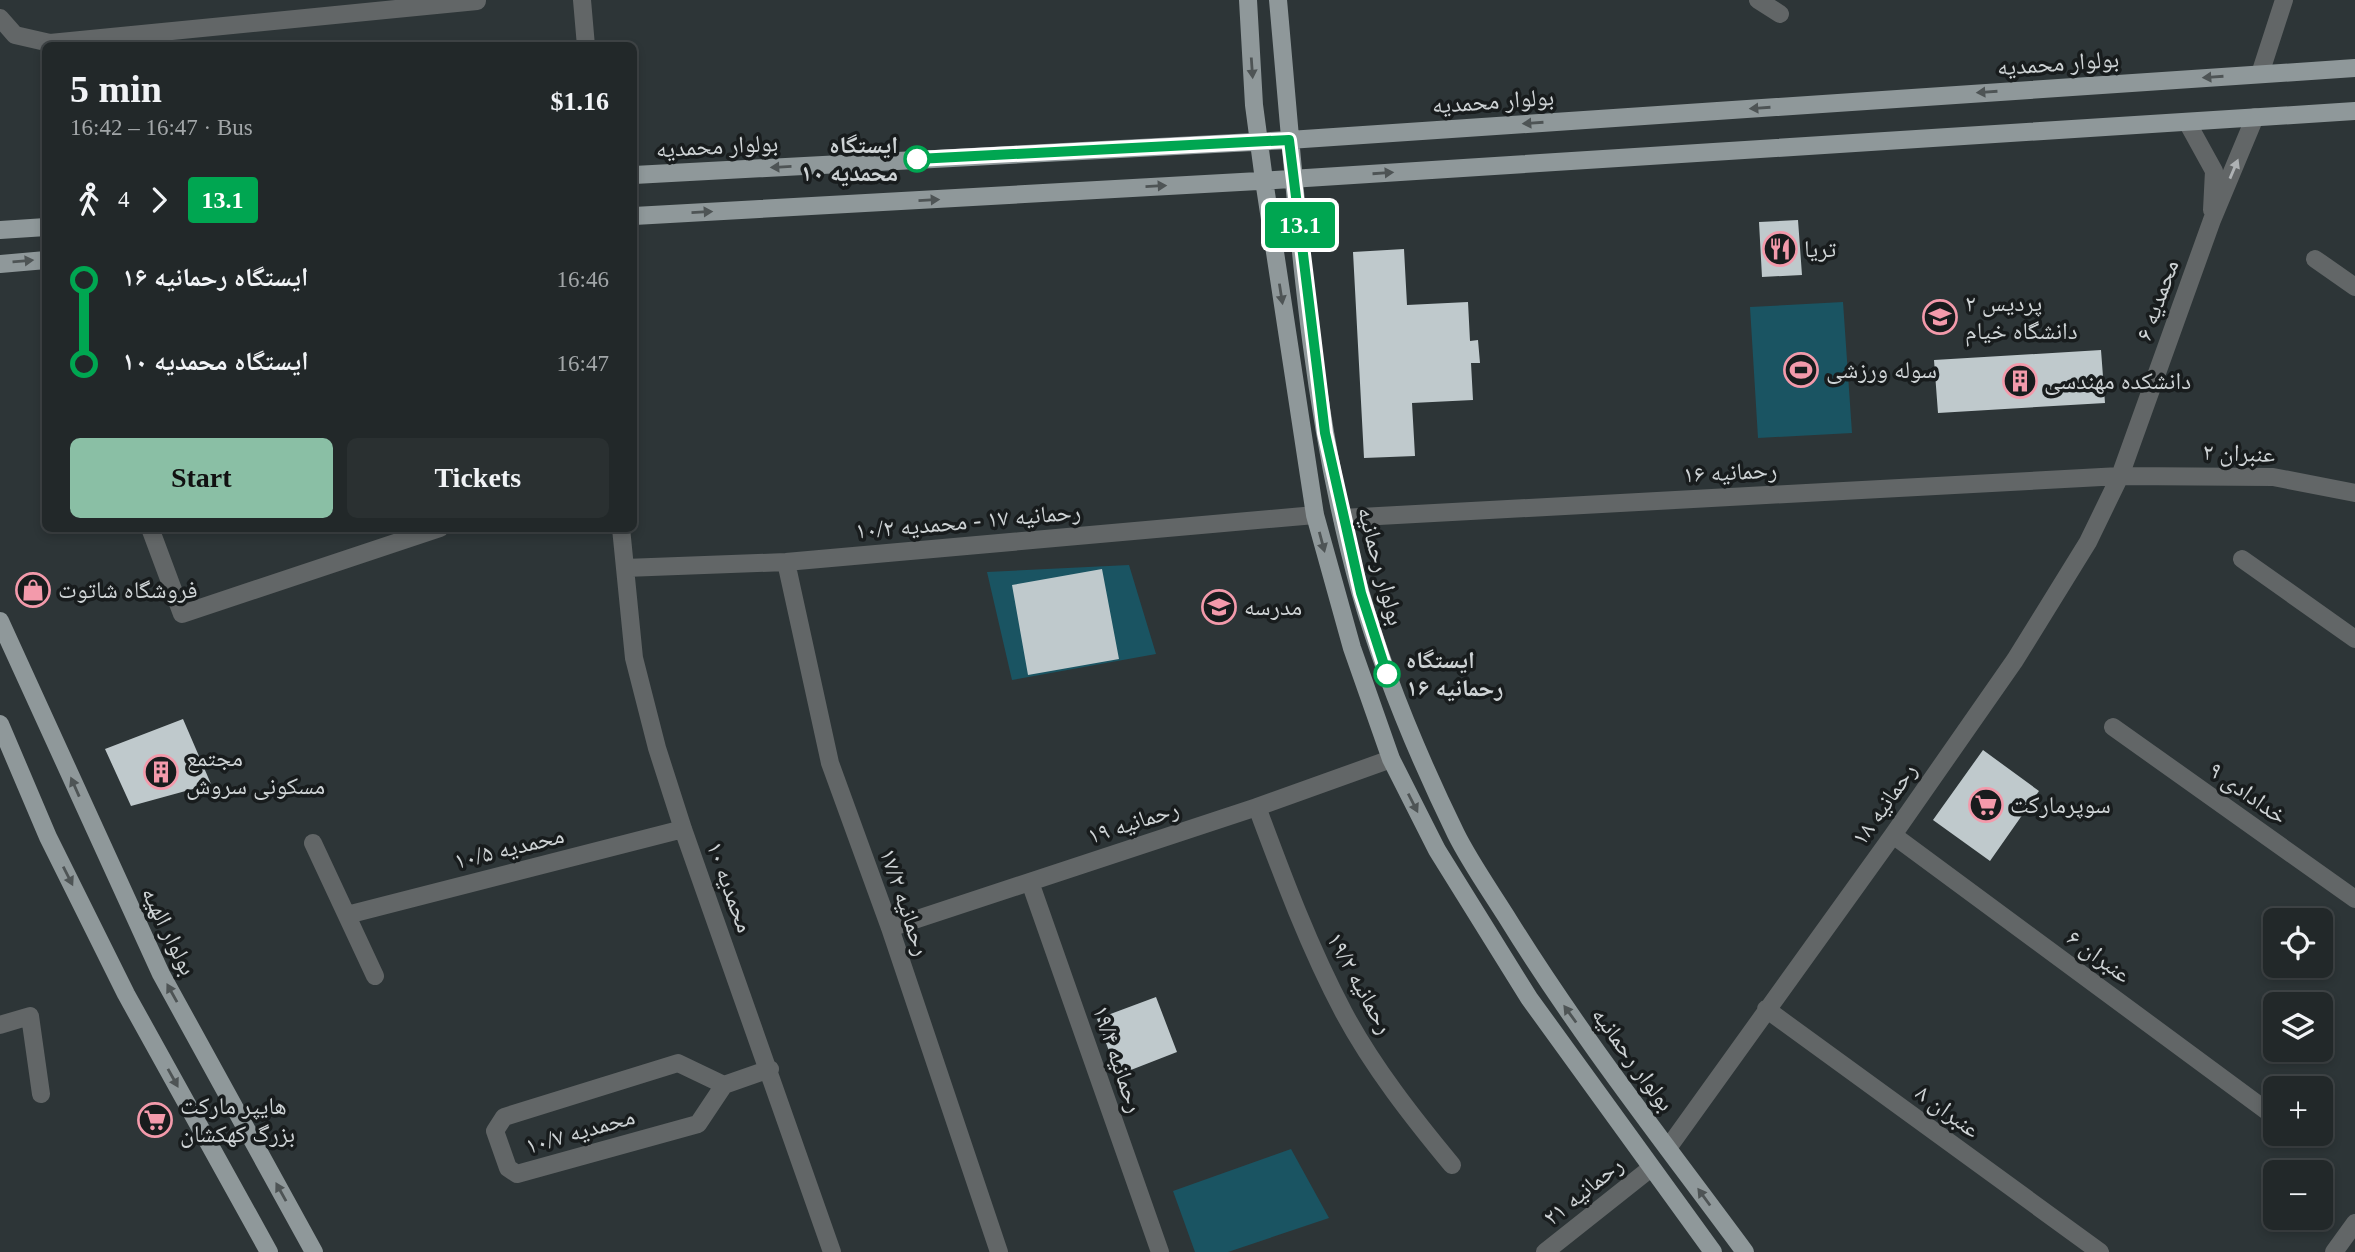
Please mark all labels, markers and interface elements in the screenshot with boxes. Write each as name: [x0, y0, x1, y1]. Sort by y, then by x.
street label: بولوار محمدیه: [1996, 46, 2120, 81]
one-way arrow: [1247, 57, 1258, 79]
text: 5 min: [70, 68, 162, 110]
one-way arrow: [2202, 72, 2224, 83]
street label: بولوار محمدیه: [1431, 84, 1555, 119]
text: $1.16: [551, 87, 609, 116]
one-way arrow: [1975, 87, 1997, 98]
one-way arrow: [1748, 103, 1770, 114]
text: 16:42 – 16:47 · Bus: [70, 115, 253, 140]
one-way arrow: [1521, 118, 1543, 129]
street label: بولوار محمدیه: [655, 130, 779, 163]
place label: ایستگاه محمدیه ۱۰: [800, 132, 898, 187]
marker: ایستگاه محمدیه ۱۰: [904, 146, 930, 172]
one-way arrow: [2228, 158, 2239, 179]
one-way arrow: [770, 162, 792, 173]
one-way arrow: [1372, 168, 1394, 179]
one-way arrow: [1145, 180, 1167, 191]
icon: walk: [70, 181, 108, 219]
icon: forward: [140, 181, 178, 219]
text: 4: [118, 187, 130, 212]
text: 13.1: [202, 187, 244, 213]
one-way arrow: [918, 194, 940, 205]
line badge: 13.1: [1251, 202, 1349, 248]
one-way arrow: [691, 207, 713, 218]
text: 13.1: [1279, 212, 1321, 238]
restaurant icon: تریا: [1761, 230, 1799, 268]
place label: تریا: [1804, 236, 1836, 262]
one-way arrow: [12, 255, 34, 266]
street label: محمدیه ۶: [2130, 256, 2184, 344]
text: ایستگاه رحمانیه ۱۶: [122, 263, 308, 292]
text: 16:46: [557, 267, 609, 292]
one-way arrow: [1276, 283, 1287, 305]
place label: پردیس ۲ دانشگاه خیام: [1965, 290, 2078, 347]
school or university icon: پردیس ۲ دانشگاه خیام: [1921, 298, 1959, 336]
text: ایستگاه محمدیه ۱۰: [122, 347, 309, 376]
text: 16:47: [557, 351, 609, 376]
sports icon: سوله ورزشی: [1782, 351, 1820, 389]
place label: سوله ورزشی: [1826, 357, 1937, 384]
building icon: دانشکده مهندسی: [2001, 362, 2039, 400]
place label: دانشکده مهندسی: [2044, 368, 2191, 395]
button: Start: [70, 438, 333, 518]
button: Tickets: [347, 438, 609, 518]
street label: عنبران ۲: [2202, 439, 2276, 468]
street label: رحمانیه ۱۶: [1682, 457, 1778, 488]
street label: رحمانیه ۱۷ - محمدیه ۱۰/۲: [854, 498, 1082, 544]
street label: بولوار رحمانیه: [1352, 504, 1409, 628]
one-way arrow: [1318, 532, 1328, 553]
shop icon: فروشگاه شاتوت: [14, 571, 52, 609]
place label: فروشگاه شاتوت: [58, 577, 198, 603]
school or university icon: مدرسه: [1200, 588, 1238, 626]
place label: مدرسه: [1244, 594, 1302, 620]
place label: ایستگاه رحمانیه ۱۶: [1406, 647, 1503, 702]
marker: ایستگاه رحمانیه ۱۶: [1374, 661, 1400, 687]
place label: مجتمع مسکونی سروش: [186, 745, 325, 800]
building icon: مجتمع مسکونی سروش: [142, 753, 180, 791]
street label: خدادادی ۹: [2203, 757, 2292, 830]
street label: رحمانیه ۱۸: [1846, 758, 1922, 850]
one-way arrow: [69, 777, 81, 797]
supermarket icon: سوپرمارکت: [1967, 786, 2005, 824]
place label: سوپرمارکت: [2010, 792, 2111, 819]
one-way arrow: [1407, 793, 1418, 813]
street label: رحمانیه ۱۹: [1084, 795, 1182, 849]
street label: محمدیه ۱۰/۵: [451, 822, 567, 875]
street label: محمدیه ۱۰: [701, 838, 758, 936]
street label: رحمانیه ۱۷/۲: [874, 845, 935, 959]
one-way arrow: [62, 866, 73, 886]
street label: بولوار الهیه: [136, 883, 201, 980]
map controls: [2263, 908, 2333, 1230]
button: locate: [2263, 908, 2333, 978]
street label: عنبران ۶: [2061, 924, 2136, 989]
street label: رحمانیه ۱۹/۲: [1321, 928, 1398, 1038]
one-way arrow: [166, 983, 177, 1003]
button: layers: [2263, 992, 2333, 1062]
street label: رحمانیه ۱۹/۴: [1087, 1002, 1148, 1116]
street label: بولوار رحمانیه: [1586, 1002, 1679, 1116]
one-way arrow: [1562, 1005, 1577, 1023]
one-way arrow: [166, 1068, 178, 1088]
button: +: [2263, 1076, 2333, 1146]
street label: عنبران ۸: [1910, 1079, 1985, 1144]
place label: هایپر مارکت بزرگ کهکشان: [180, 1093, 295, 1148]
supermarket icon: هایپر مارکت بزرگ کهکشان: [136, 1101, 174, 1139]
street label: محمدیه ۱۰/۷: [522, 1103, 638, 1159]
street label: رحمانیه ۲۱: [1538, 1151, 1628, 1231]
button: −: [2263, 1160, 2333, 1230]
one-way arrow: [275, 1182, 287, 1202]
one-way arrow: [1697, 1188, 1711, 1206]

